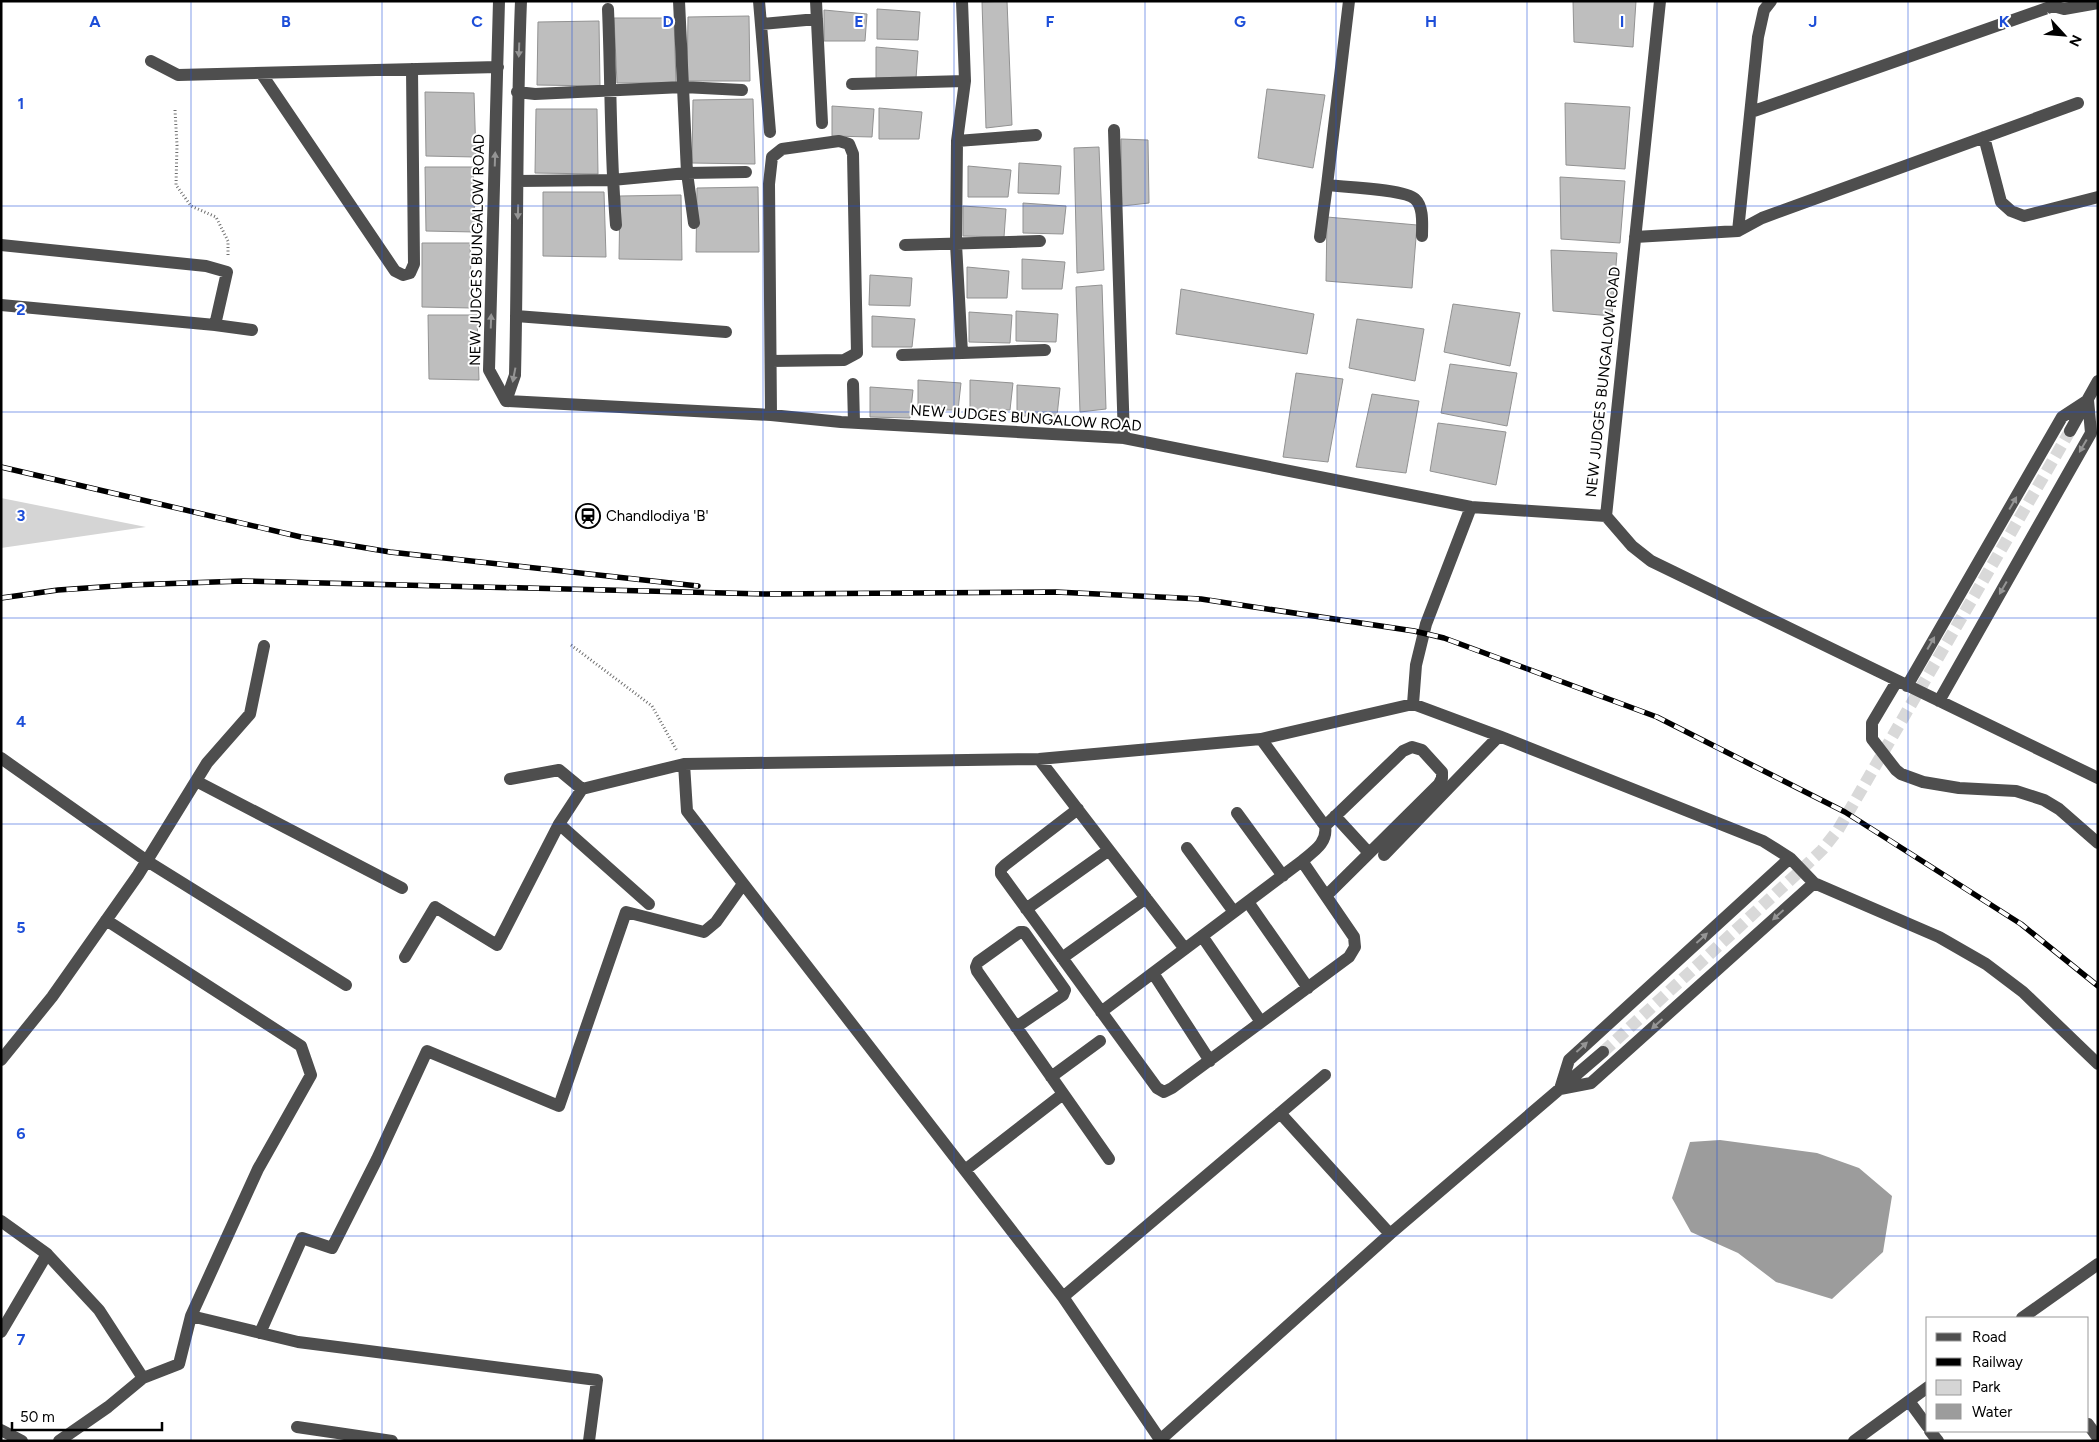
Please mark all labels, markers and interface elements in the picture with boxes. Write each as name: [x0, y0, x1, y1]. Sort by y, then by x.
north arrow: [2039, 10, 2089, 60]
text: A: [89, 12, 101, 31]
text: B: [281, 12, 291, 31]
text: C: [471, 12, 483, 31]
text: D: [662, 12, 674, 31]
text: E: [854, 12, 864, 31]
text: F: [1046, 12, 1055, 31]
text: G: [1234, 12, 1246, 31]
text: H: [1425, 12, 1437, 31]
text: I: [1620, 12, 1624, 31]
text: J: [1809, 12, 1817, 31]
text: K: [1999, 12, 2010, 31]
text: N: [2065, 32, 2085, 49]
one-way arrow: [514, 42, 522, 58]
text: 1: [18, 94, 24, 113]
street label: NEW JUDGES BUNGALOW ROAD: [466, 134, 488, 366]
one-way arrow: [491, 151, 499, 167]
one-way arrow: [514, 205, 522, 221]
street label: NEW JUDGES BUNGALOW ROAD: [1582, 266, 1624, 498]
text: 2: [16, 300, 26, 319]
one-way arrow: [487, 313, 495, 329]
one-way arrow: [510, 367, 518, 382]
street label: NEW JUDGES BUNGALOW ROAD: [910, 401, 1142, 435]
one-way arrow: [2079, 440, 2088, 453]
one-way arrow: [2008, 496, 2017, 509]
station icon: Chandlodiya 'B': [575, 503, 601, 529]
text: 3: [17, 506, 26, 525]
place label: Chandlodiya 'B': [606, 507, 709, 525]
one-way arrow: [1999, 580, 2007, 595]
one-way arrow: [1927, 637, 1936, 650]
text: 4: [16, 712, 26, 731]
one-way arrow: [1771, 910, 1784, 921]
text: 5: [16, 918, 26, 937]
one-way arrow: [1696, 932, 1708, 944]
one-way arrow: [1652, 1018, 1664, 1030]
one-way arrow: [1576, 1041, 1588, 1053]
text: 6: [16, 1124, 26, 1143]
legend: [1926, 1317, 2089, 1432]
text: Road: [1972, 1328, 2007, 1346]
text: 7: [17, 1330, 26, 1349]
text: Railway: [1972, 1353, 2023, 1371]
text: Park: [1972, 1378, 2001, 1396]
scale bar: [12, 1400, 162, 1432]
text: Water: [1972, 1403, 2012, 1421]
text: 50 m: [20, 1408, 55, 1426]

